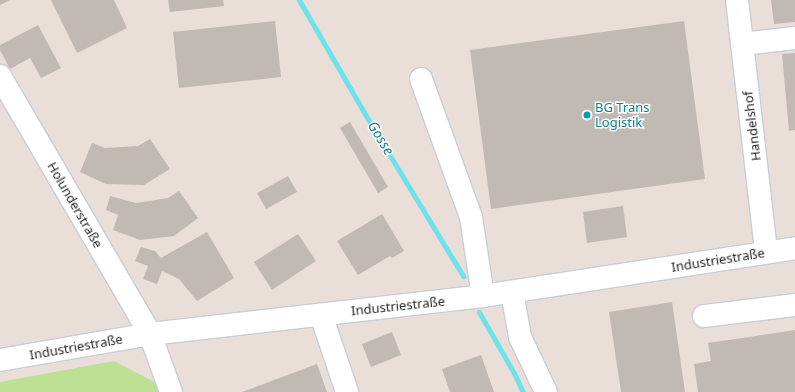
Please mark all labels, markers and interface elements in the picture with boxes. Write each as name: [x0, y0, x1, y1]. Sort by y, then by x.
street label: Handelshof: [740, 90, 764, 162]
place label: BG Trans Logistik: [595, 100, 650, 131]
marker: BG Trans Logistik: [582, 110, 592, 120]
water label: Gosse: [364, 118, 398, 158]
street label: Holunderstraße: [44, 159, 106, 251]
street label: Industriestraße: [670, 245, 766, 275]
street label: Industriestraße: [350, 293, 446, 319]
street label: Industriestraße: [28, 331, 124, 363]

